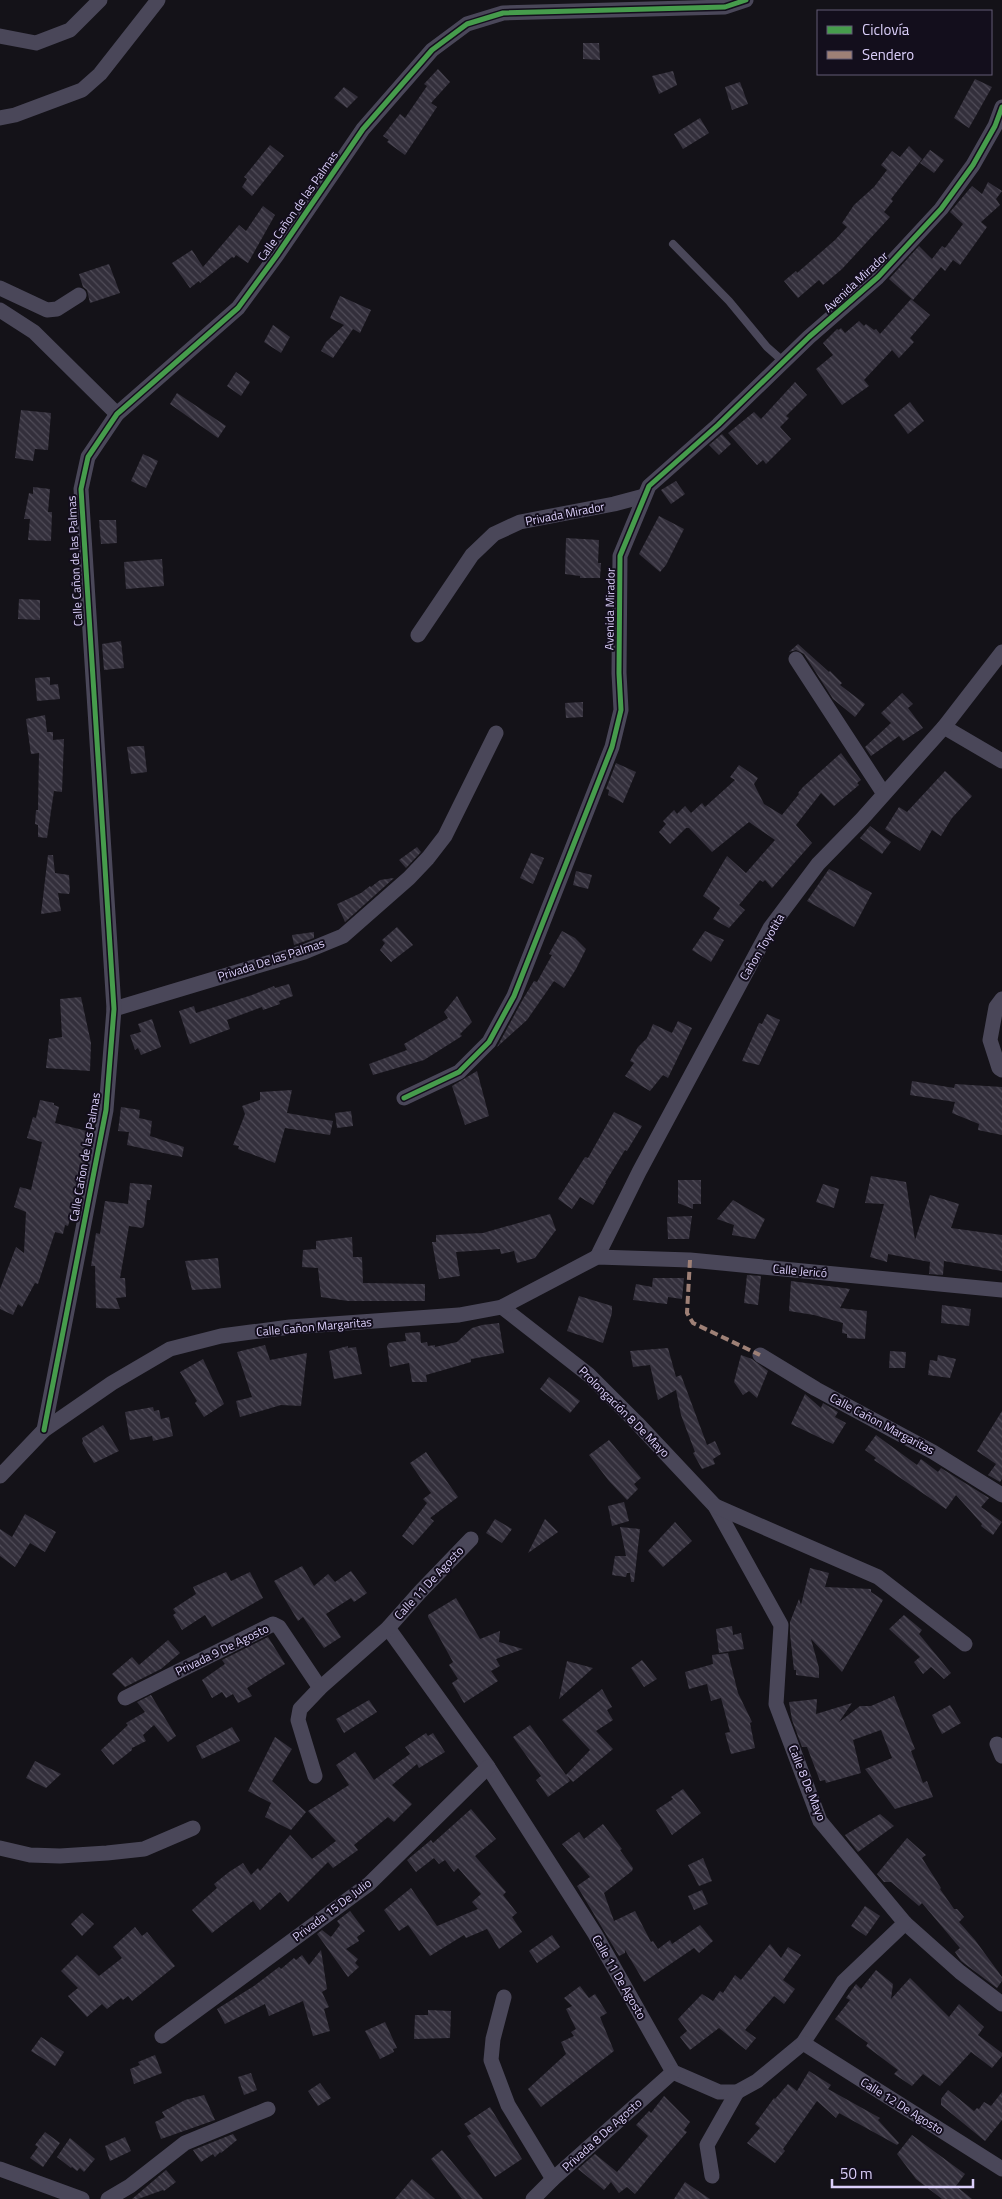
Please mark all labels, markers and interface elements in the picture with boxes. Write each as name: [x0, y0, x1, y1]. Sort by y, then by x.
legend: [817, 10, 992, 75]
text: Ciclovía: [862, 18, 910, 41]
text: Sendero: [862, 43, 914, 66]
street label: Calle Cañon de las Palmas: [252, 146, 343, 265]
street label: Avenida Mirador: [819, 247, 892, 317]
street label: Calle Cañon de las Palmas: [62, 495, 87, 627]
street label: Privada Mirador: [524, 497, 606, 530]
street label: Avenida Mirador: [599, 568, 620, 650]
street label: Cañon Toyotita: [734, 910, 789, 984]
street label: Privada De las Palmas: [215, 933, 327, 986]
street label: Calle Cañon de las Palmas: [64, 1090, 105, 1223]
street label: Calle Jericó: [772, 1259, 828, 1282]
street label: Calle Cañon Margaritas: [255, 1312, 373, 1341]
street label: Prolongación 8 De Mayo: [574, 1362, 674, 1462]
street label: Calle Cañon Margaritas: [827, 1388, 938, 1459]
street label: Calle 11 De Agosto: [389, 1541, 468, 1624]
street label: Privada 9 De Agosto: [172, 1619, 272, 1680]
street label: Calle 8 De Mayo: [784, 1742, 831, 1824]
street label: Privada 15 De Julio: [288, 1874, 375, 1946]
street label: Calle 11 De Agosto: [587, 1931, 651, 2023]
street label: Calle 12 De Agosto: [857, 2072, 948, 2139]
street label: Privada 8 De Agosto: [557, 2093, 646, 2176]
scale bar: [832, 2156, 973, 2188]
text: 50 m: [840, 2162, 873, 2185]

